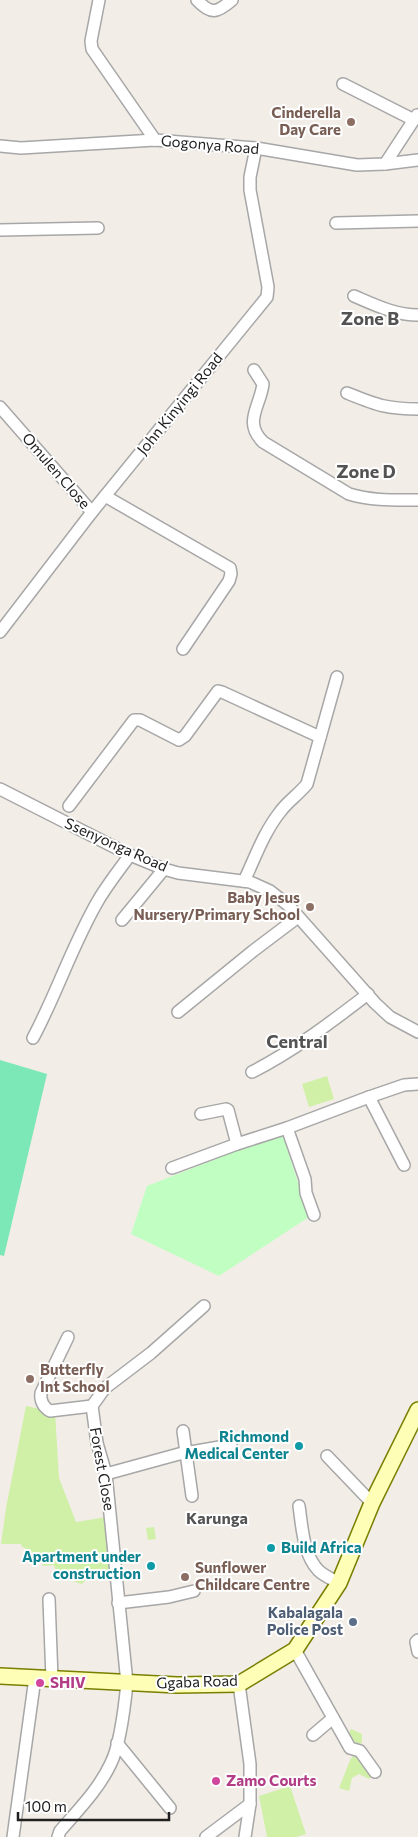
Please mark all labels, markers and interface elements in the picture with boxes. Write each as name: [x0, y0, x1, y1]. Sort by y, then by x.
place label: Cinderella Day Care: [271, 103, 341, 138]
marker: Cinderella Day Care: [345, 116, 357, 128]
street label: Gogonya Road: [160, 131, 260, 157]
district label: Zone B: [341, 307, 399, 329]
street label: John Kinyingi Road: [133, 349, 226, 458]
street label: Omulen Close: [19, 429, 95, 512]
district label: Zone D: [336, 460, 396, 482]
street label: Ssenyonga Road: [62, 813, 171, 875]
place label: Baby Jesus Nursery/Primary School: [133, 888, 300, 923]
marker: Baby Jesus Nursery/Primary School: [304, 901, 316, 913]
district label: Central: [266, 1030, 328, 1052]
place label: Butterfly Int School: [40, 1360, 110, 1395]
marker: Butterfly Int School: [24, 1373, 36, 1385]
street label: Forest Close: [87, 1426, 119, 1512]
place label: Richmond Medical Center: [184, 1427, 289, 1462]
marker: Richmond Medical Center: [293, 1440, 305, 1452]
district label: Karunga: [186, 1508, 248, 1527]
place label: Build Africa: [281, 1538, 362, 1556]
marker: Build Africa: [265, 1542, 277, 1554]
place label: Apartment under construction: [22, 1547, 141, 1582]
place label: Sunflower Childcare Centre: [195, 1558, 310, 1593]
marker: Apartment under construction: [145, 1560, 157, 1572]
marker: Sunflower Childcare Centre: [179, 1571, 191, 1583]
place label: Kabalagala Police Post: [267, 1603, 343, 1638]
marker: Kabalagala Police Post: [347, 1616, 359, 1628]
street label: Ggaba Road: [156, 1671, 238, 1691]
place label: SHIV: [50, 1673, 86, 1691]
marker: SHIV: [34, 1677, 46, 1689]
place label: Zamo Courts: [226, 1771, 316, 1789]
marker: Zamo Courts: [210, 1775, 222, 1787]
scale bar: [18, 1790, 169, 1822]
text: 100 m: [25, 1797, 67, 1815]

